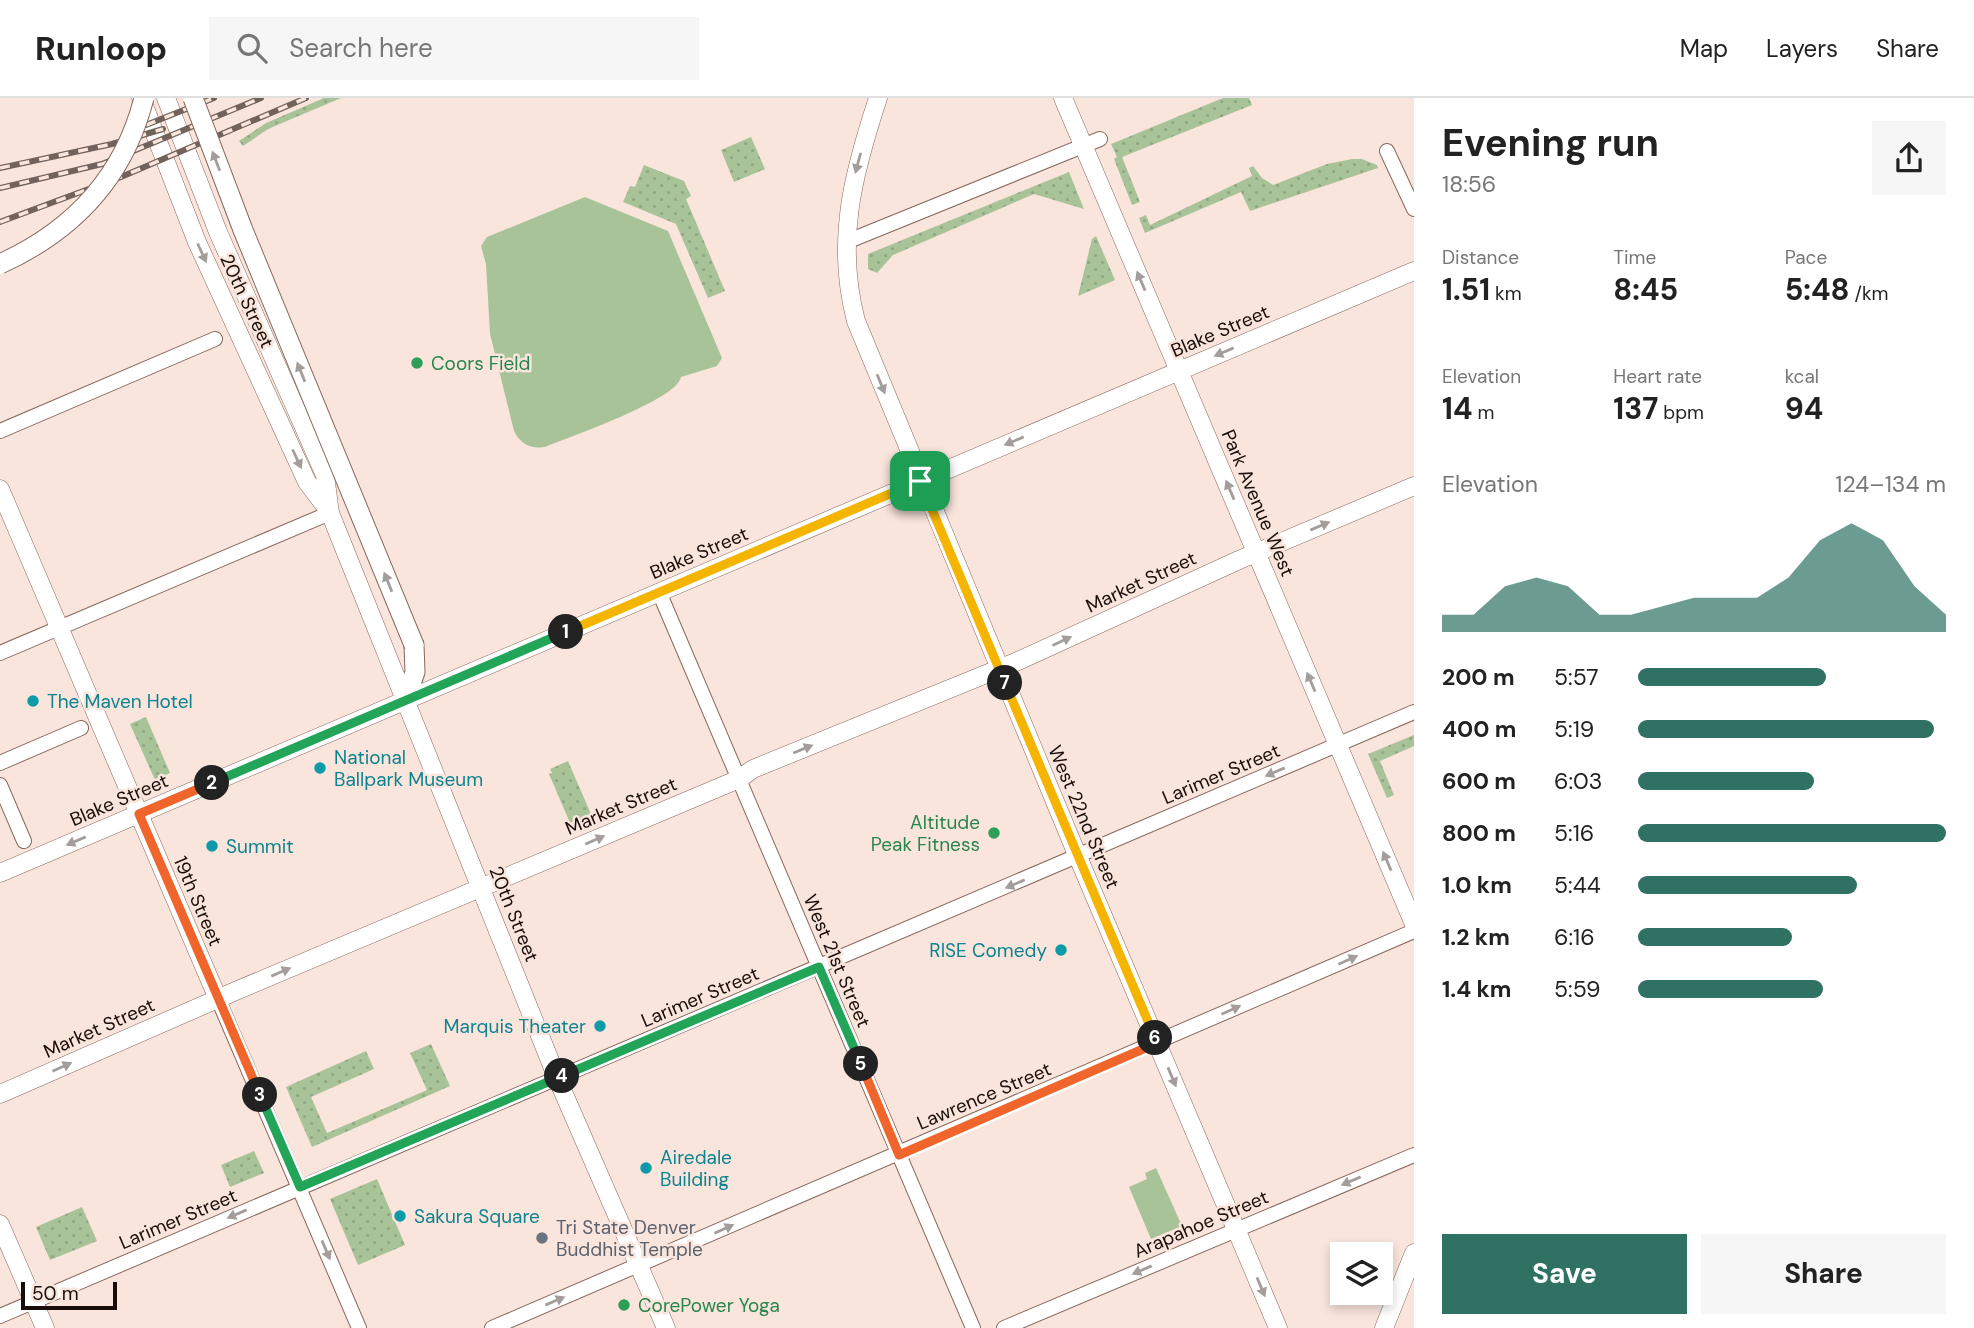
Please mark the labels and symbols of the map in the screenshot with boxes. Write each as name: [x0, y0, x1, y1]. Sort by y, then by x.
one-way arrow: [211, 150, 222, 171]
one-way arrow: [852, 152, 863, 174]
one-way arrow: [197, 242, 208, 263]
street label: 20th Street: [214, 250, 280, 352]
one-way arrow: [1136, 270, 1147, 291]
street label: Blake Street: [1167, 299, 1273, 363]
one-way arrow: [1213, 347, 1234, 358]
place label: Coors Field: [431, 351, 530, 376]
marker: Coors Field: [409, 355, 425, 371]
one-way arrow: [296, 361, 307, 382]
one-way arrow: [876, 374, 887, 395]
street label: Park Avenue West: [1216, 426, 1300, 580]
one-way arrow: [1004, 435, 1024, 447]
one-way arrow: [291, 449, 302, 470]
pin: [890, 451, 950, 511]
one-way arrow: [1224, 480, 1236, 500]
street label: Blake Street: [646, 521, 752, 585]
one-way arrow: [1309, 521, 1330, 532]
street label: Market Street: [1082, 546, 1200, 618]
one-way arrow: [383, 571, 394, 592]
pin: 1: [548, 614, 584, 650]
one-way arrow: [1052, 636, 1072, 647]
pin: 7: [988, 666, 1023, 700]
one-way arrow: [1306, 671, 1317, 692]
place label: The Maven Hotel: [47, 689, 193, 714]
marker: The Maven Hotel: [25, 693, 41, 709]
street label: Larimer Street: [1158, 738, 1284, 810]
street label: West 22nd Street: [1043, 741, 1125, 893]
one-way arrow: [792, 743, 813, 754]
place label: National Ballpark Museum: [334, 745, 483, 792]
marker: National Ballpark Museum: [312, 760, 328, 776]
pin: 2: [194, 766, 230, 800]
one-way arrow: [1265, 766, 1286, 777]
street label: Blake Street: [66, 768, 172, 832]
street label: Market Street: [561, 771, 681, 841]
place label: Altitude Peak Fitness: [871, 810, 980, 857]
marker: Altitude Peak Fitness: [986, 825, 1002, 841]
place label: Summit: [226, 834, 294, 859]
one-way arrow: [584, 834, 605, 845]
one-way arrow: [66, 835, 86, 847]
marker: Summit: [204, 838, 220, 854]
one-way arrow: [1382, 850, 1393, 871]
street label: 19th Street: [168, 852, 228, 950]
street label: 20th Street: [483, 862, 545, 966]
one-way arrow: [1005, 878, 1025, 890]
street label: West 21st Street: [798, 891, 876, 1031]
place label: RISE Comedy: [929, 938, 1047, 963]
marker: RISE Comedy: [1053, 942, 1069, 958]
one-way arrow: [1338, 954, 1359, 965]
street label: Larimer Street: [637, 961, 763, 1033]
one-way arrow: [270, 966, 291, 977]
street label: Market Street: [40, 992, 158, 1064]
one-way arrow: [1221, 1005, 1242, 1016]
place label: Marquis Theater: [444, 1014, 586, 1039]
marker: Marquis Theater: [592, 1018, 608, 1034]
pin: 6: [1138, 1020, 1172, 1056]
pin: 5: [844, 1046, 878, 1082]
street label: Lawrence Street: [913, 1056, 1055, 1136]
pin: 4: [544, 1058, 580, 1094]
one-way arrow: [52, 1061, 73, 1072]
one-way arrow: [1167, 1067, 1178, 1088]
pin: 3: [243, 1077, 278, 1112]
place label: Airedale Building: [660, 1145, 732, 1192]
marker: Airedale Building: [638, 1160, 654, 1176]
one-way arrow: [1341, 1175, 1361, 1187]
street label: Larimer Street: [115, 1183, 241, 1255]
street label: Arapahoe Street: [1130, 1184, 1272, 1264]
place label: Sakura Square: [414, 1204, 540, 1229]
one-way arrow: [227, 1208, 247, 1220]
marker: Sakura Square: [392, 1208, 408, 1224]
place label: Tri State Denver Buddhist Temple: [556, 1215, 703, 1262]
one-way arrow: [714, 1223, 734, 1235]
marker: Tri State Denver Buddhist Temple: [534, 1230, 550, 1246]
one-way arrow: [321, 1240, 332, 1261]
one-way arrow: [1131, 1265, 1152, 1276]
one-way arrow: [1256, 1276, 1267, 1297]
scale bar: [21, 1279, 117, 1311]
place label: CorePower Yoga: [638, 1293, 780, 1318]
one-way arrow: [545, 1295, 565, 1307]
marker: CorePower Yoga: [616, 1297, 632, 1313]

